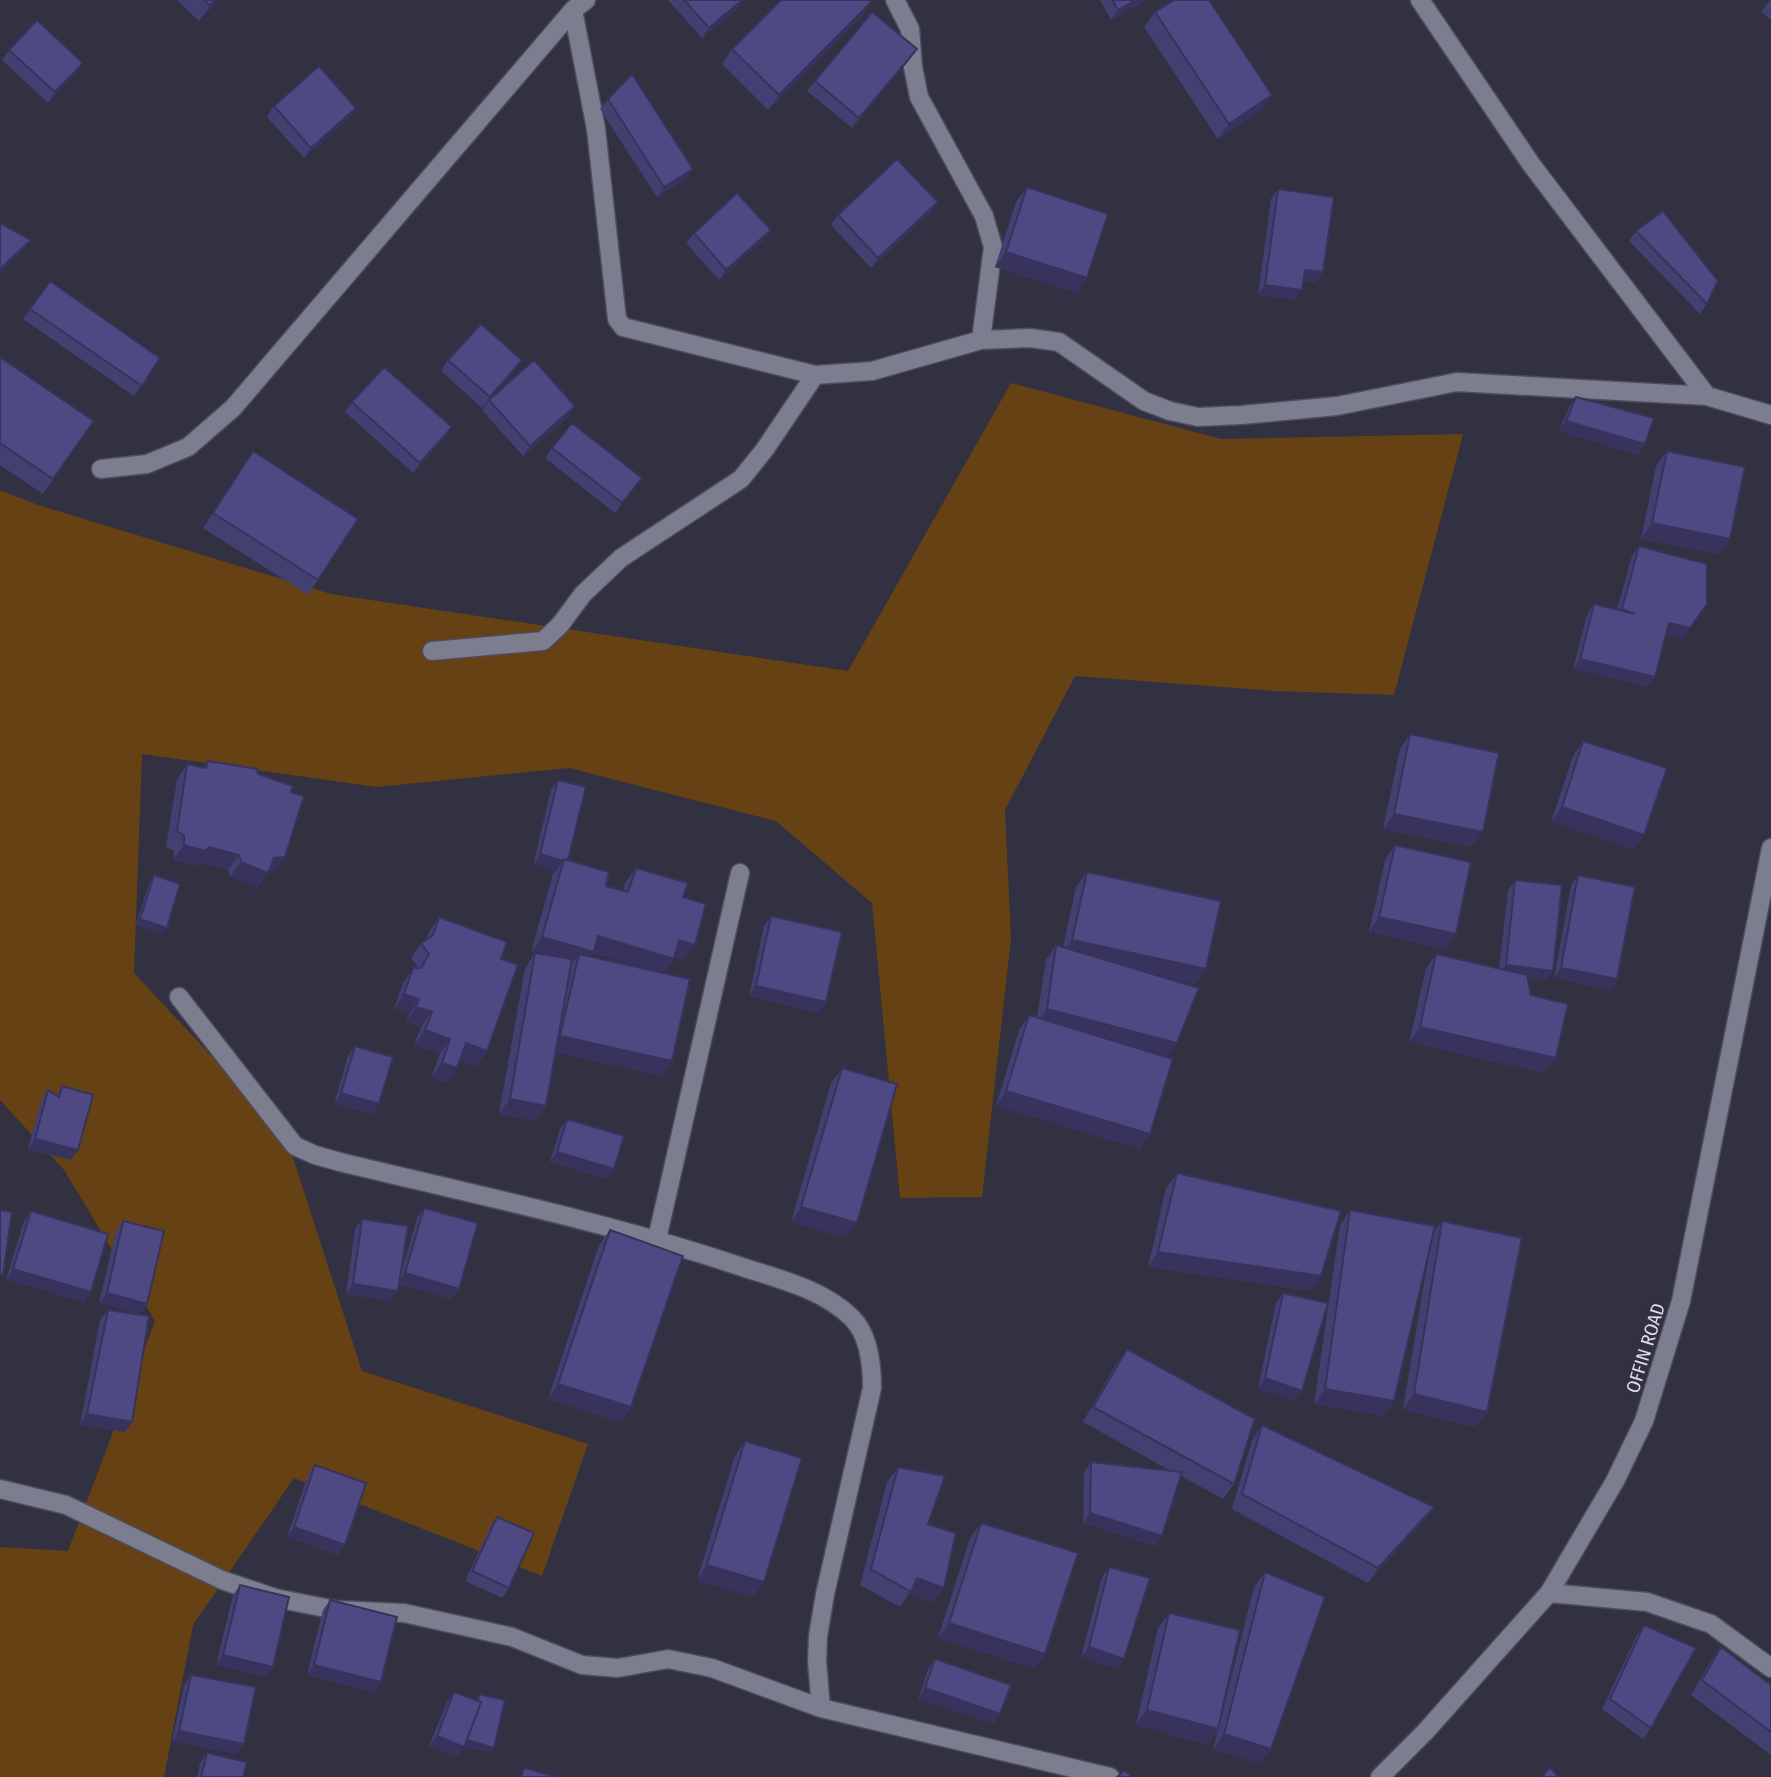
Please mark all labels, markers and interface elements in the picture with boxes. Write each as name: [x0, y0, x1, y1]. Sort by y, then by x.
street label: OFFIN ROAD: [1621, 1301, 1670, 1396]

